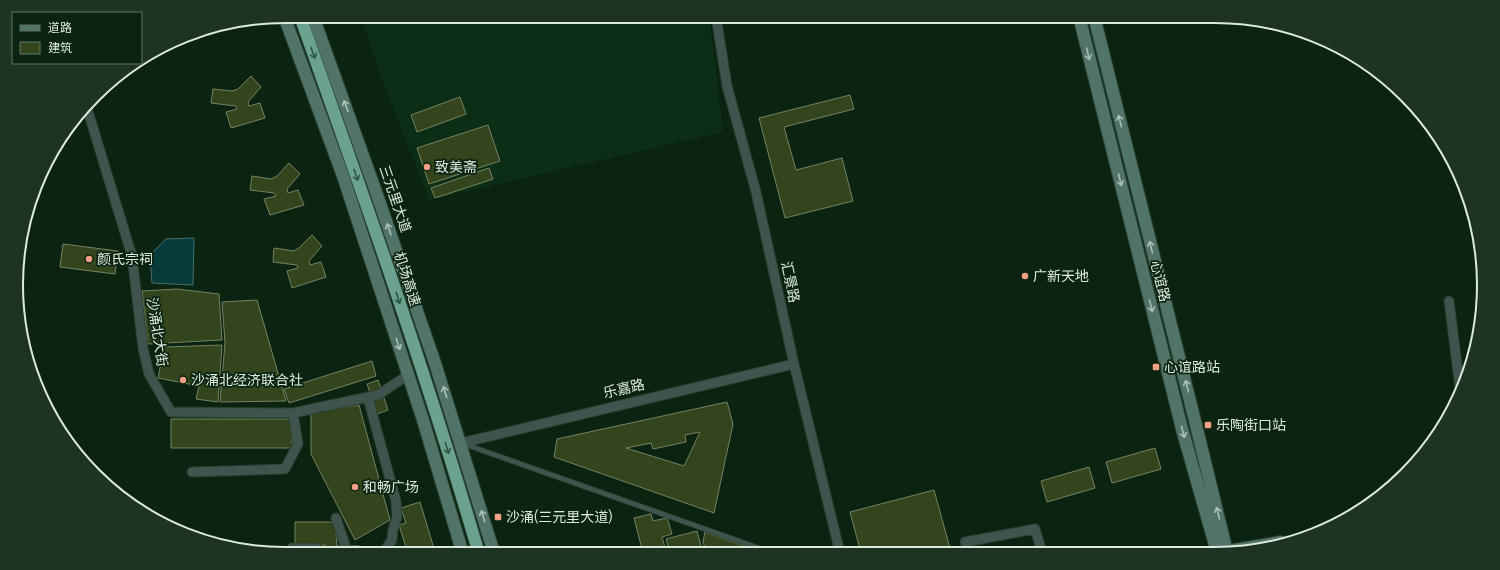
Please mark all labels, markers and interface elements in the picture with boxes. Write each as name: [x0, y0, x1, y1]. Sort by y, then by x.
legend: [12, 12, 142, 64]
text: 道路: [48, 21, 72, 35]
text: 建筑: [48, 41, 72, 55]
one-way arrow: [309, 46, 317, 58]
one-way arrow: [1085, 47, 1093, 60]
one-way arrow: [342, 100, 349, 113]
one-way arrow: [1115, 114, 1123, 127]
place label: 致美斋: [435, 159, 477, 176]
marker: 致美斋: [422, 162, 432, 172]
street label: 三元里大道: [376, 163, 414, 235]
one-way arrow: [353, 169, 361, 181]
one-way arrow: [1116, 173, 1124, 186]
one-way arrow: [385, 223, 393, 235]
one-way arrow: [1147, 241, 1155, 254]
street label: 机场高速: [390, 250, 424, 308]
place label: 颜氏宗祠: [97, 251, 153, 268]
marker: 颜氏宗祠: [84, 254, 94, 264]
street label: 心谊路: [1147, 259, 1173, 303]
street label: 汇景路: [777, 260, 803, 304]
place label: 广新天地: [1033, 268, 1089, 285]
marker: 广新天地: [1020, 271, 1030, 281]
one-way arrow: [395, 292, 402, 305]
street label: 沙涌北大街: [143, 296, 171, 368]
one-way arrow: [1148, 300, 1155, 313]
one-way arrow: [395, 337, 402, 350]
place label: 心谊路站: [1164, 359, 1220, 376]
marker: 心谊路站: [1151, 362, 1161, 372]
place label: 沙涌北经济联合社: [191, 372, 303, 389]
marker: 沙涌北经济联合社: [178, 375, 188, 385]
street label: 乐嘉路: [602, 376, 646, 402]
one-way arrow: [1182, 380, 1190, 393]
one-way arrow: [441, 386, 448, 399]
place label: 乐陶街口站: [1216, 417, 1286, 434]
marker: 乐陶街口站: [1203, 420, 1213, 430]
one-way arrow: [1180, 426, 1187, 439]
one-way arrow: [444, 442, 451, 455]
place label: 和畅广场: [363, 479, 419, 496]
marker: 和畅广场: [350, 482, 360, 492]
one-way arrow: [1213, 506, 1221, 519]
place label: 沙涌(三元里大道): [506, 509, 613, 526]
one-way arrow: [479, 510, 486, 523]
marker: 沙涌(三元里大道): [493, 512, 503, 522]

